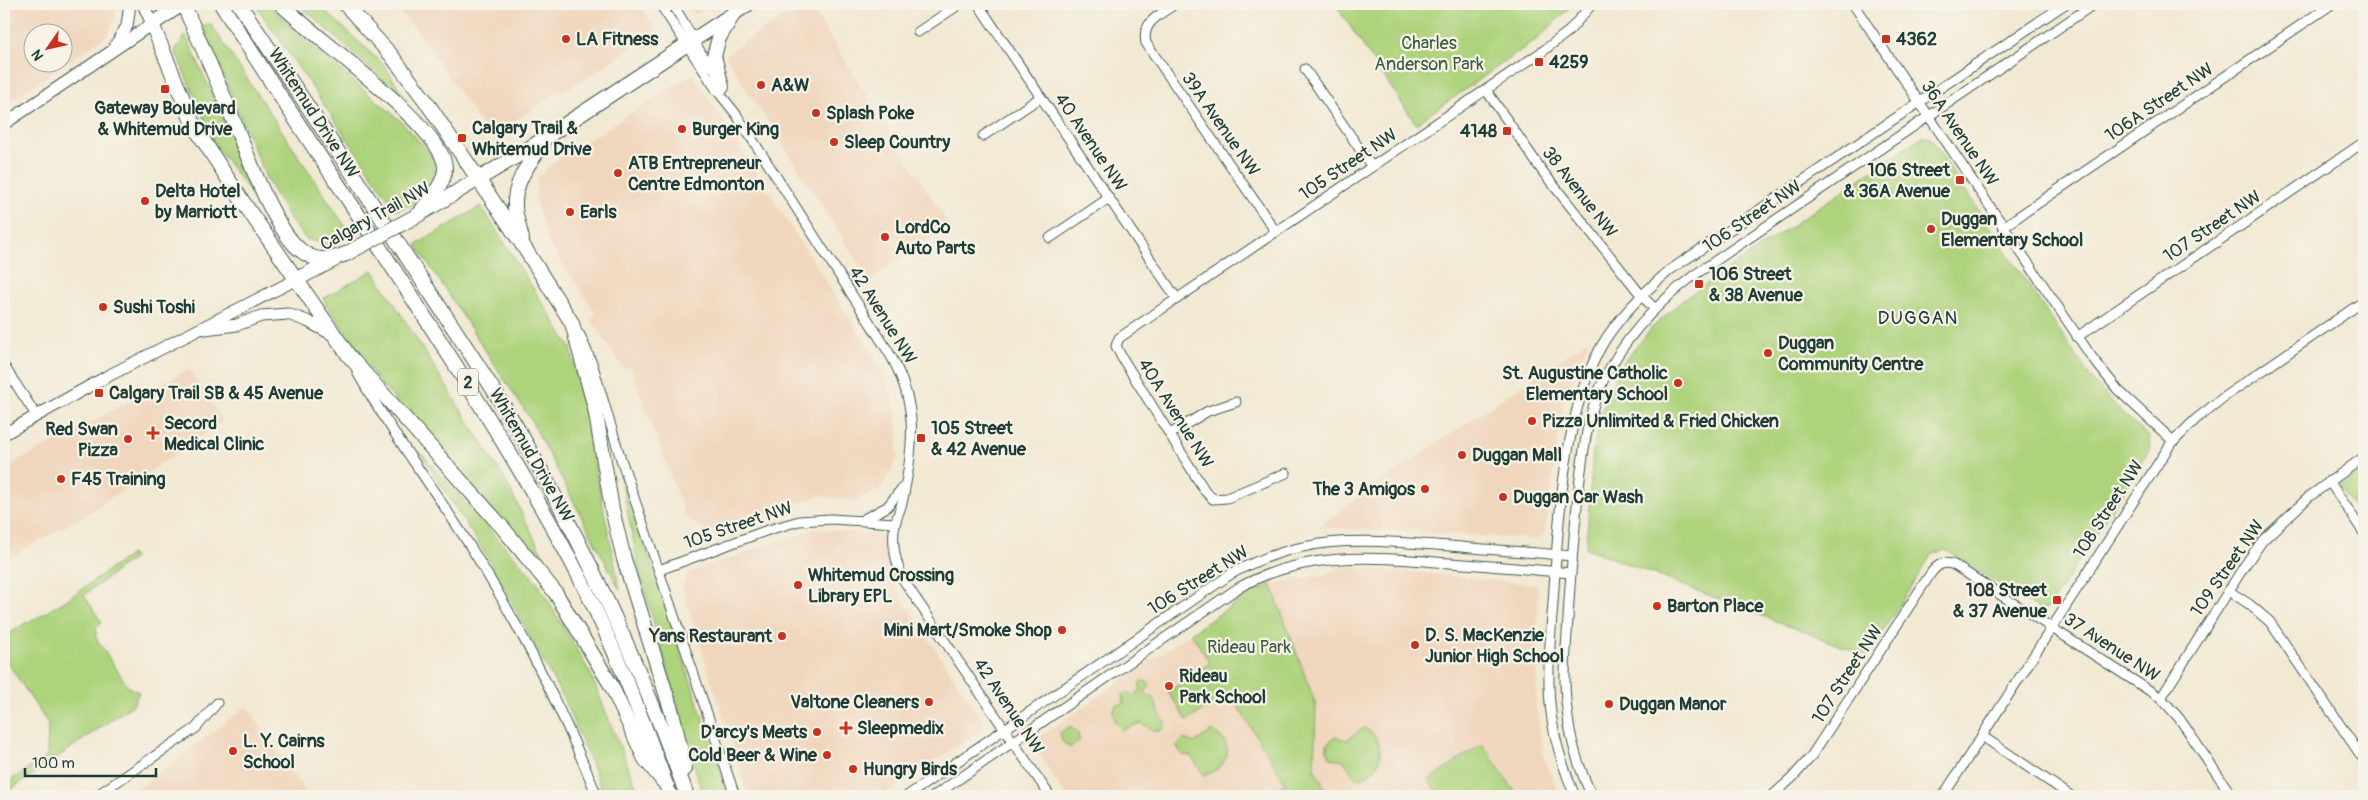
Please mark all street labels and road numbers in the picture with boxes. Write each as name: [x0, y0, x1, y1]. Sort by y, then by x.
street label: Whitemud Drive NW: [263, 44, 364, 183]
street label: 106A Street NW: [2101, 58, 2218, 147]
street label: 39A Avenue NW: [1176, 68, 1265, 181]
street label: 36A Avenue NW: [1916, 76, 2003, 191]
street label: 40 Avenue NW: [1049, 89, 1132, 196]
street label: 105 Street NW: [1295, 123, 1402, 206]
street label: 38 Avenue NW: [1537, 142, 1622, 243]
street label: 106 Street NW: [1699, 175, 1806, 258]
street label: Calgary Trail NW: [316, 177, 434, 256]
street label: 107 Street NW: [2159, 185, 2266, 268]
street label: 42 Avenue NW: [843, 262, 922, 369]
street label: 40A Avenue NW: [1133, 354, 1218, 472]
road number: 2: [458, 368, 478, 396]
street label: Whitemud Drive NW: [484, 384, 579, 526]
street label: 108 Street NW: [2068, 456, 2149, 563]
street label: 105 Street NW: [681, 496, 795, 555]
street label: 109 Street NW: [2186, 515, 2269, 621]
street label: 106 Street NW: [1144, 540, 1253, 620]
street label: 37 Avenue NW: [2059, 608, 2164, 687]
street label: 107 Street NW: [1807, 621, 1888, 728]
street label: 42 Avenue NW: [968, 654, 1049, 759]

